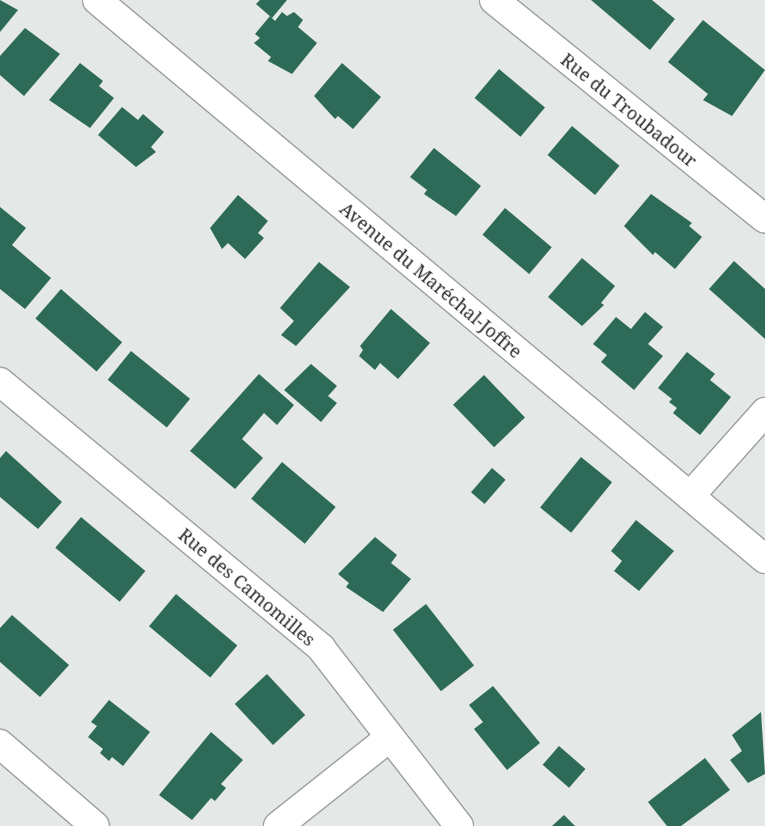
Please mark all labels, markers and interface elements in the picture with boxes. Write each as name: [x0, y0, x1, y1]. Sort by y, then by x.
street label: Rue du Troubadour: [557, 49, 701, 171]
street label: Avenue du Maréchal-Joffre: [336, 198, 526, 362]
street label: Rue des Camomilles: [174, 524, 320, 650]

